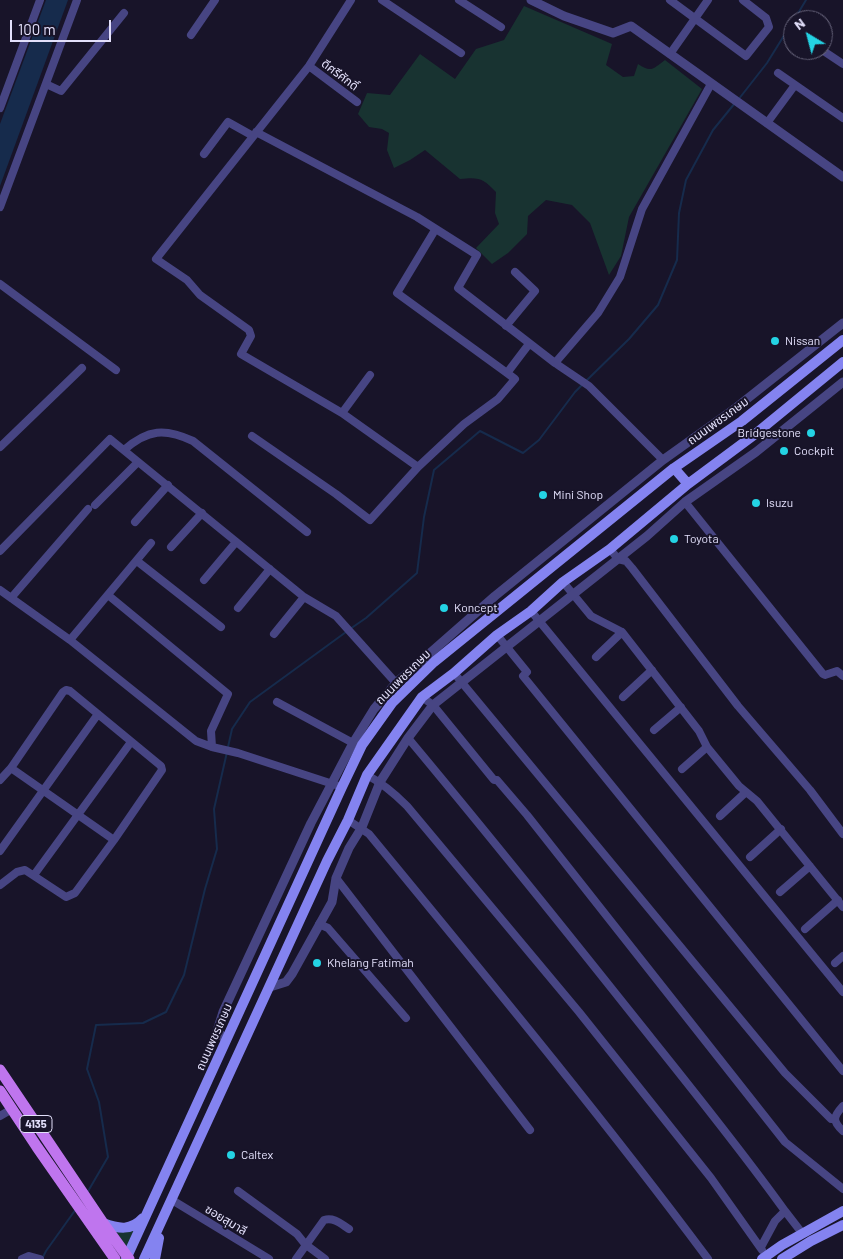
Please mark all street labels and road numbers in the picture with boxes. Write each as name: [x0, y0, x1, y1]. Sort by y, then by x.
street label: ดีศรีศักดิ์: [319, 56, 361, 94]
street label: ถนนเพชรเกษม: [685, 394, 751, 448]
street label: ถนนเพชรเกษม: [373, 647, 433, 707]
street label: ถนนเพชรเกษม: [193, 1001, 235, 1073]
road number: 4135: [20, 1116, 52, 1132]
street label: ซอยสุมาลี: [202, 1202, 250, 1238]

